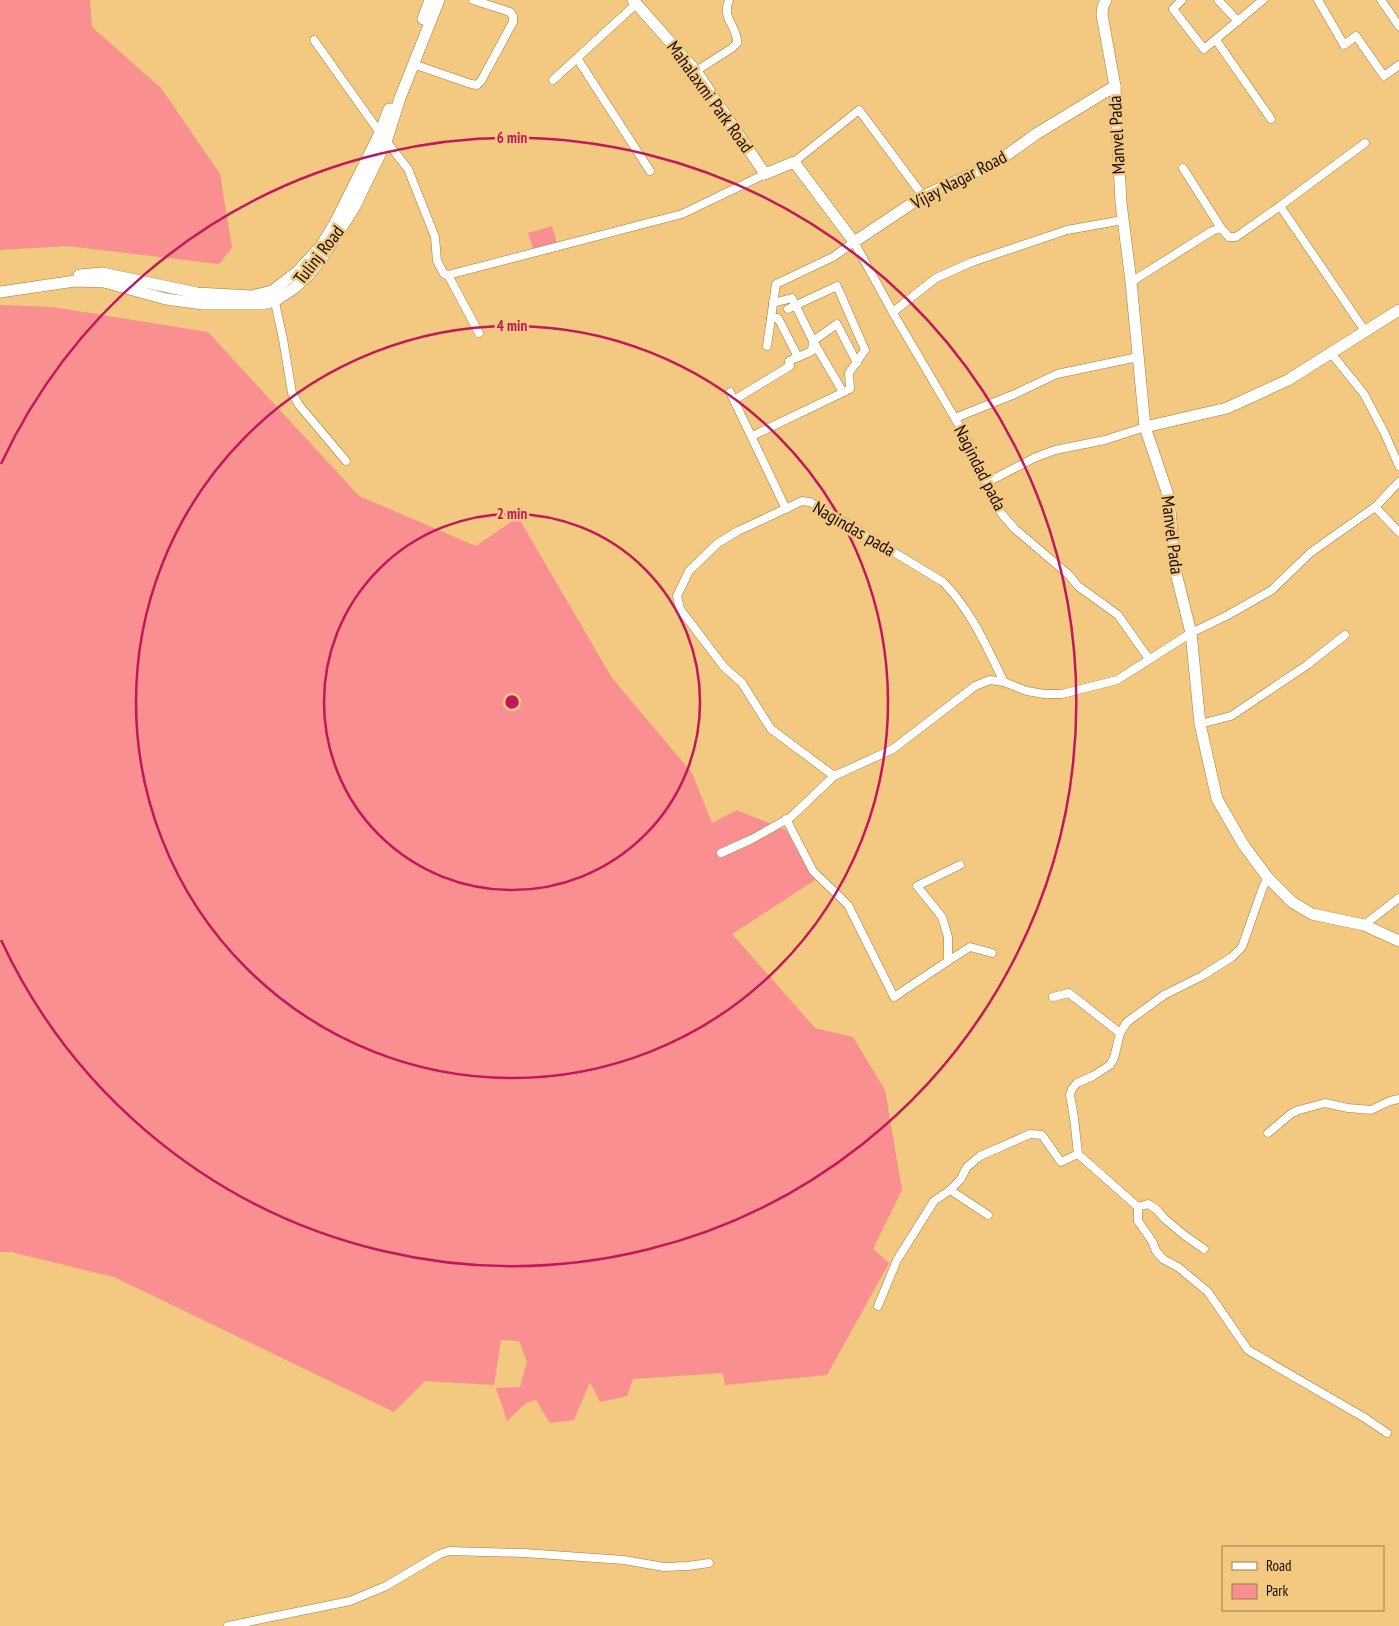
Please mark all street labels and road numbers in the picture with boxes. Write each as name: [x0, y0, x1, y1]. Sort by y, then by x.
street label: Mahalaxmi Park Road: [662, 36, 759, 157]
street label: Manvel Pada: [1103, 95, 1130, 175]
street label: Vijay Nagar Road: [906, 145, 1010, 215]
street label: Tulinj Road: [288, 221, 349, 289]
street label: Nagindad pada: [949, 421, 1012, 514]
street label: Manvel Pada: [1156, 494, 1189, 575]
street label: Nagindas pada: [809, 496, 900, 561]

